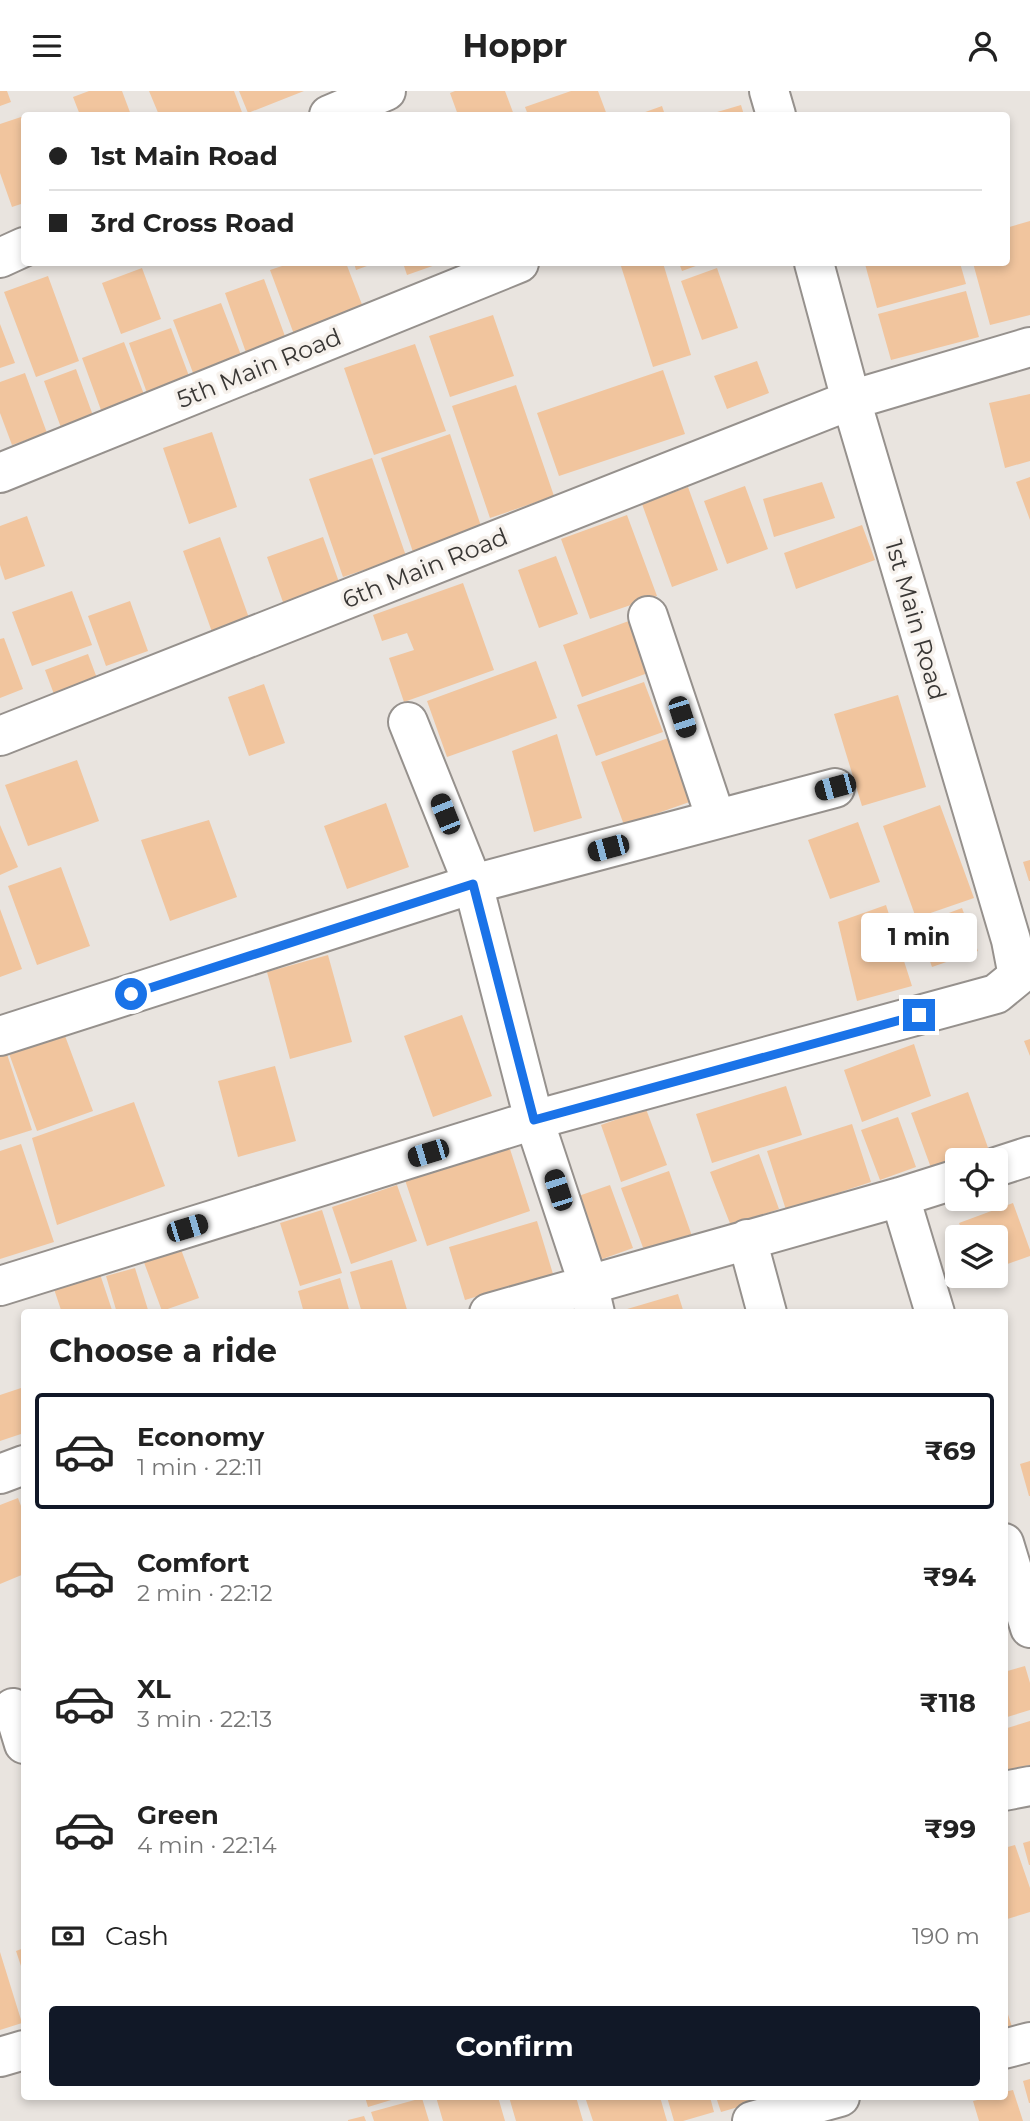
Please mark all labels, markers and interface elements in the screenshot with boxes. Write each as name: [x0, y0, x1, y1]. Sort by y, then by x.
text: Hoppr: [463, 26, 567, 65]
icon: menu: [28, 27, 66, 65]
icon: person: [964, 27, 1002, 65]
text: 1st Main Road: [91, 140, 278, 172]
text: 3rd Cross Road: [91, 207, 295, 239]
street label: 5th Main Road: [173, 322, 345, 414]
street label: 6th Main Road: [338, 522, 512, 614]
street label: 1st Main Road: [879, 537, 953, 703]
car: [666, 694, 699, 740]
car: [812, 771, 859, 803]
car: [428, 791, 463, 837]
car: [585, 832, 632, 864]
callout: 1 min: [861, 913, 977, 963]
text: 1 min: [888, 923, 950, 951]
route start: [115, 978, 147, 1010]
route end: [903, 999, 935, 1031]
car: [405, 1137, 452, 1169]
map controls: [945, 1148, 1008, 1288]
button: locate: [945, 1148, 1008, 1211]
car: [542, 1167, 575, 1213]
car: [164, 1212, 211, 1244]
button: layers: [945, 1225, 1008, 1288]
text: Choose a ride: [49, 1331, 277, 1370]
icon: car: [53, 1420, 116, 1483]
text: Economy: [137, 1421, 264, 1453]
text: ₹69: [925, 1435, 976, 1467]
text: 1 min · 22:11: [137, 1453, 263, 1481]
icon: car: [53, 1546, 116, 1609]
text: Comfort: [137, 1547, 249, 1579]
text: ₹94: [923, 1561, 976, 1593]
text: 2 min · 22:12: [137, 1579, 272, 1607]
icon: car: [53, 1672, 116, 1735]
text: XL: [137, 1673, 171, 1705]
text: ₹118: [919, 1687, 976, 1719]
text: 3 min · 22:13: [137, 1705, 272, 1733]
icon: car: [53, 1798, 116, 1861]
text: Green: [137, 1799, 219, 1831]
text: ₹99: [924, 1813, 976, 1845]
text: 4 min · 22:14: [137, 1831, 277, 1859]
icon: cash: [49, 1917, 87, 1955]
text: Cash: [105, 1920, 169, 1952]
text: 190 m: [912, 1922, 980, 1950]
button: Confirm: [49, 2006, 980, 2086]

